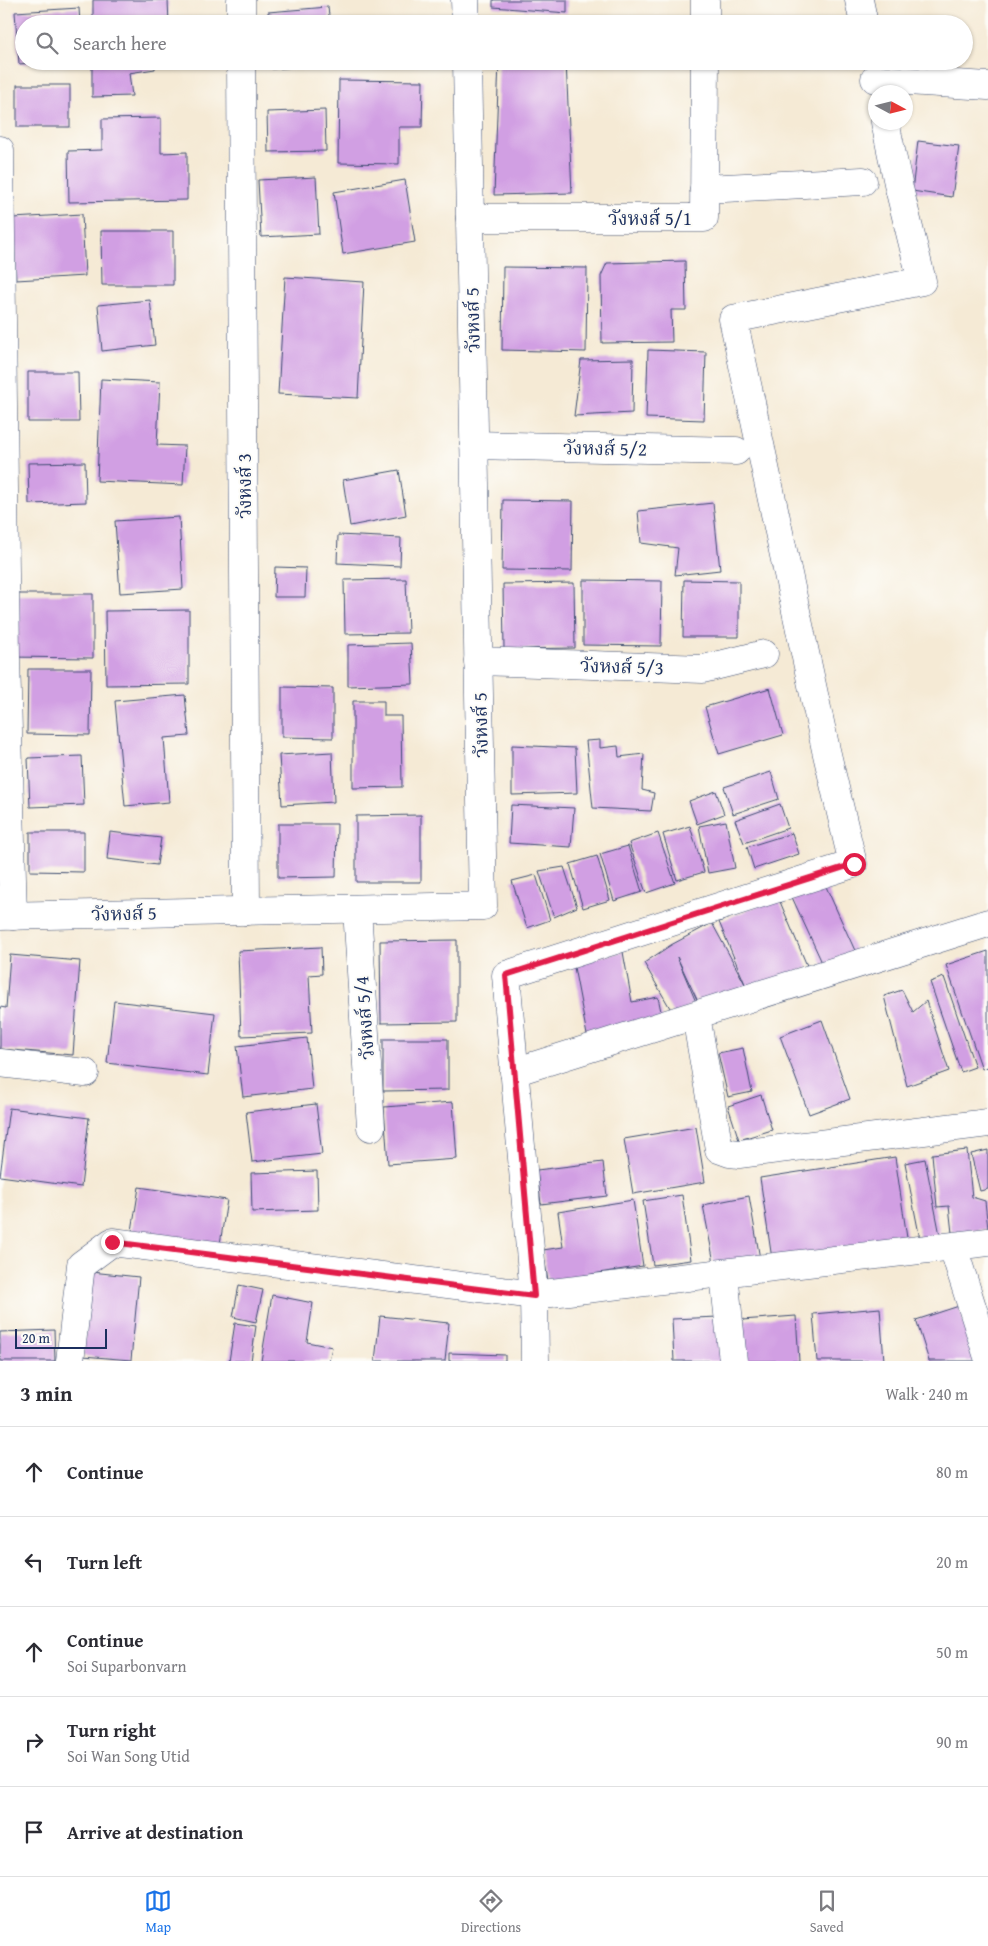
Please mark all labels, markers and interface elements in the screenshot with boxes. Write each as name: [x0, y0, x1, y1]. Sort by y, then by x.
search box: [15, 15, 973, 70]
icon: search: [33, 29, 61, 57]
text: Search here: [73, 29, 167, 57]
north arrow: [868, 85, 913, 130]
street label: วังหงส์ 5/1: [608, 204, 692, 232]
street label: วังหงส์ 5: [457, 287, 487, 353]
street label: วังหงส์ 5/2: [563, 433, 647, 463]
street label: วังหงส์ 3: [230, 453, 258, 519]
street label: วังหงส์ 5/3: [580, 651, 664, 681]
street label: วังหงส์ 5: [465, 692, 495, 758]
route start: [843, 853, 866, 876]
street label: วังหงส์ 5: [91, 898, 157, 928]
street label: วังหงส์ 5/4: [347, 975, 381, 1061]
route end: [101, 1231, 124, 1254]
scale bar: [15, 1326, 108, 1349]
text: 20 m: [22, 1328, 50, 1348]
text: 3 min: [20, 1378, 72, 1409]
text: Walk · 240 m: [885, 1382, 968, 1406]
icon: ahead: [20, 1458, 48, 1486]
text: Continue: [67, 1458, 144, 1486]
text: 80 m: [936, 1460, 968, 1484]
icon: left: [20, 1548, 48, 1576]
text: Turn left: [67, 1548, 142, 1576]
text: 20 m: [936, 1550, 968, 1574]
text: Continue: [67, 1626, 144, 1654]
icon: ahead: [20, 1638, 48, 1666]
text: 50 m: [936, 1640, 968, 1664]
text: Soi Suparbonvarn: [67, 1654, 186, 1678]
text: Turn right: [67, 1716, 156, 1744]
icon: right: [20, 1728, 48, 1756]
text: 90 m: [936, 1730, 968, 1754]
text: Soi Wan Song Utid: [67, 1744, 190, 1768]
icon: arrive: [20, 1818, 48, 1846]
text: Arrive at destination: [67, 1818, 243, 1846]
tab: Map: [144, 1887, 172, 1937]
tab: Directions: [461, 1887, 521, 1937]
tab: Saved: [810, 1887, 844, 1937]

